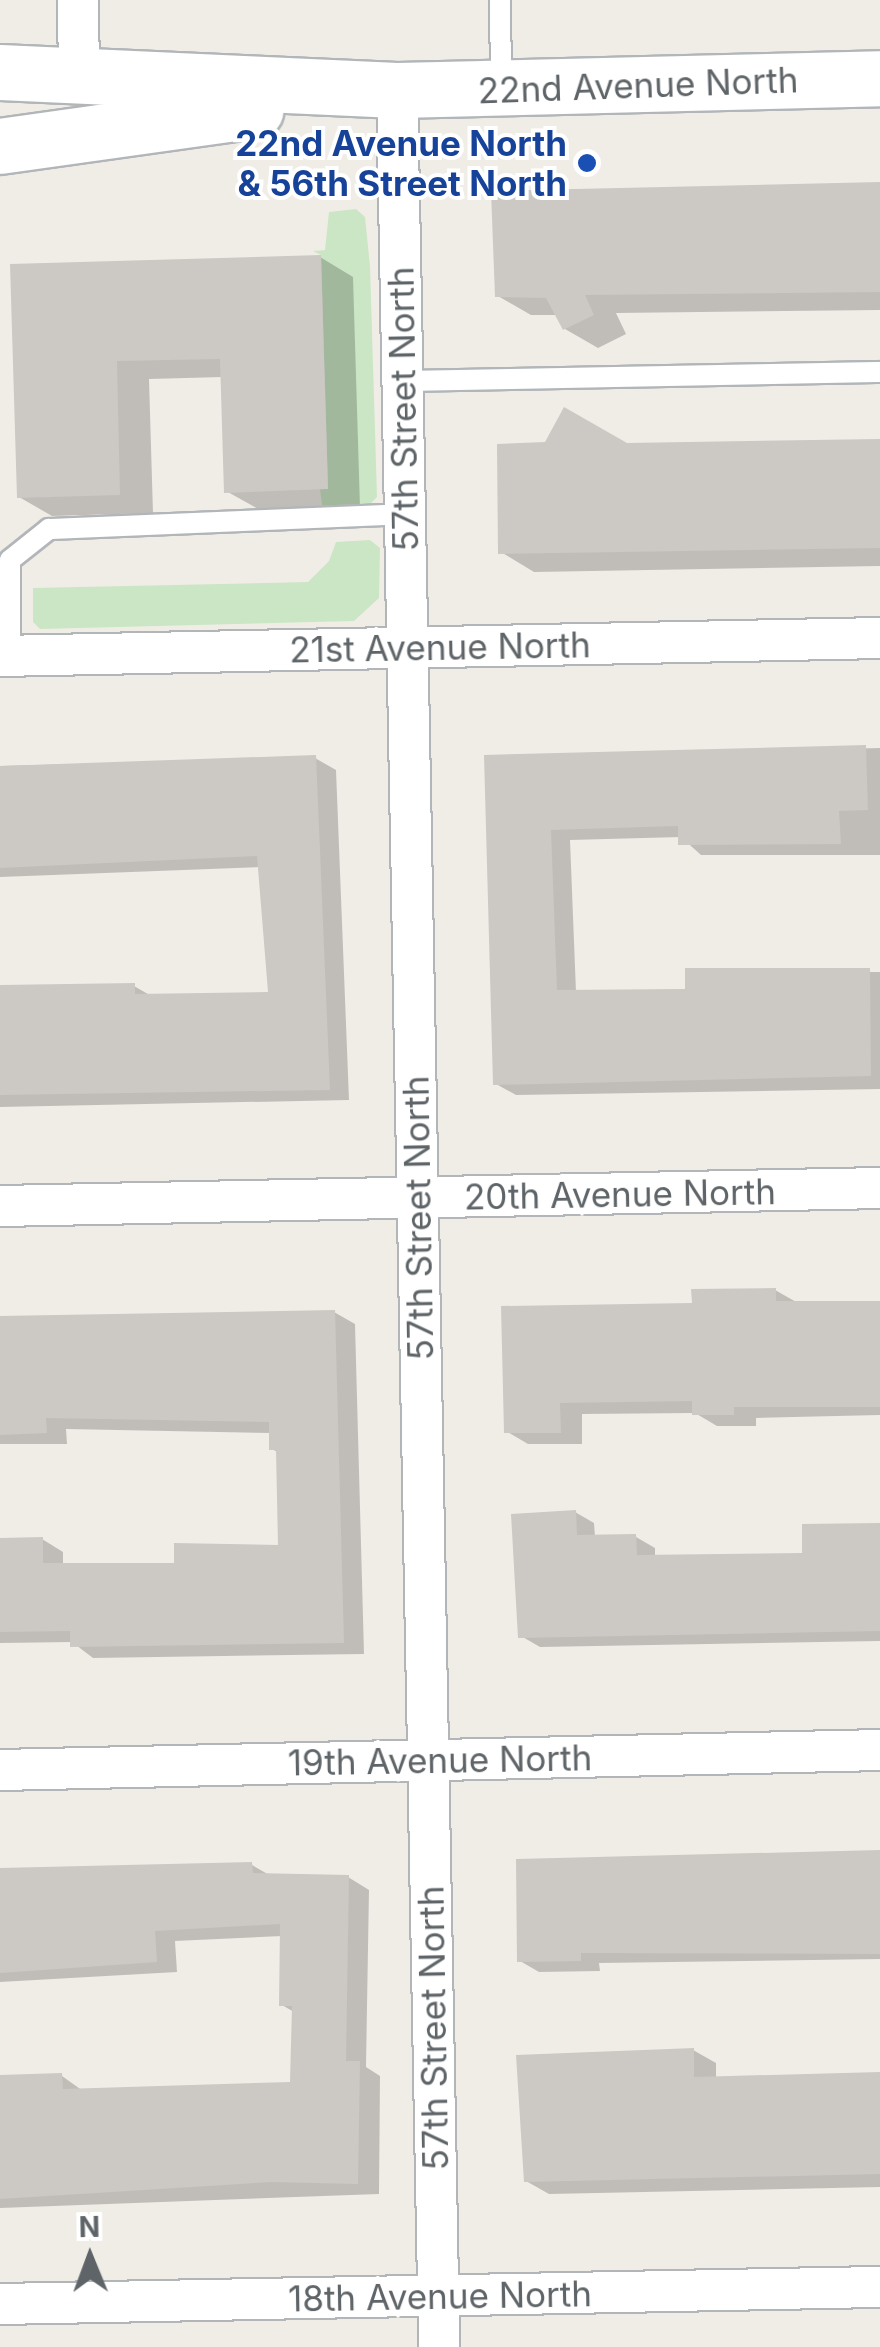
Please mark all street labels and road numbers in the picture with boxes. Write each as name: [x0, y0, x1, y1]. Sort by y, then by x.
street label: 22nd Avenue North: [477, 58, 799, 112]
street label: 57th Street North: [380, 266, 426, 552]
street label: 21st Avenue North: [289, 623, 591, 671]
street label: 57th Street North: [395, 1075, 441, 1361]
street label: 20th Avenue North: [464, 1170, 776, 1218]
street label: 19th Avenue North: [287, 1736, 593, 1784]
street label: 57th Street North: [410, 1885, 456, 2171]
street label: 18th Avenue North: [288, 2272, 592, 2320]

